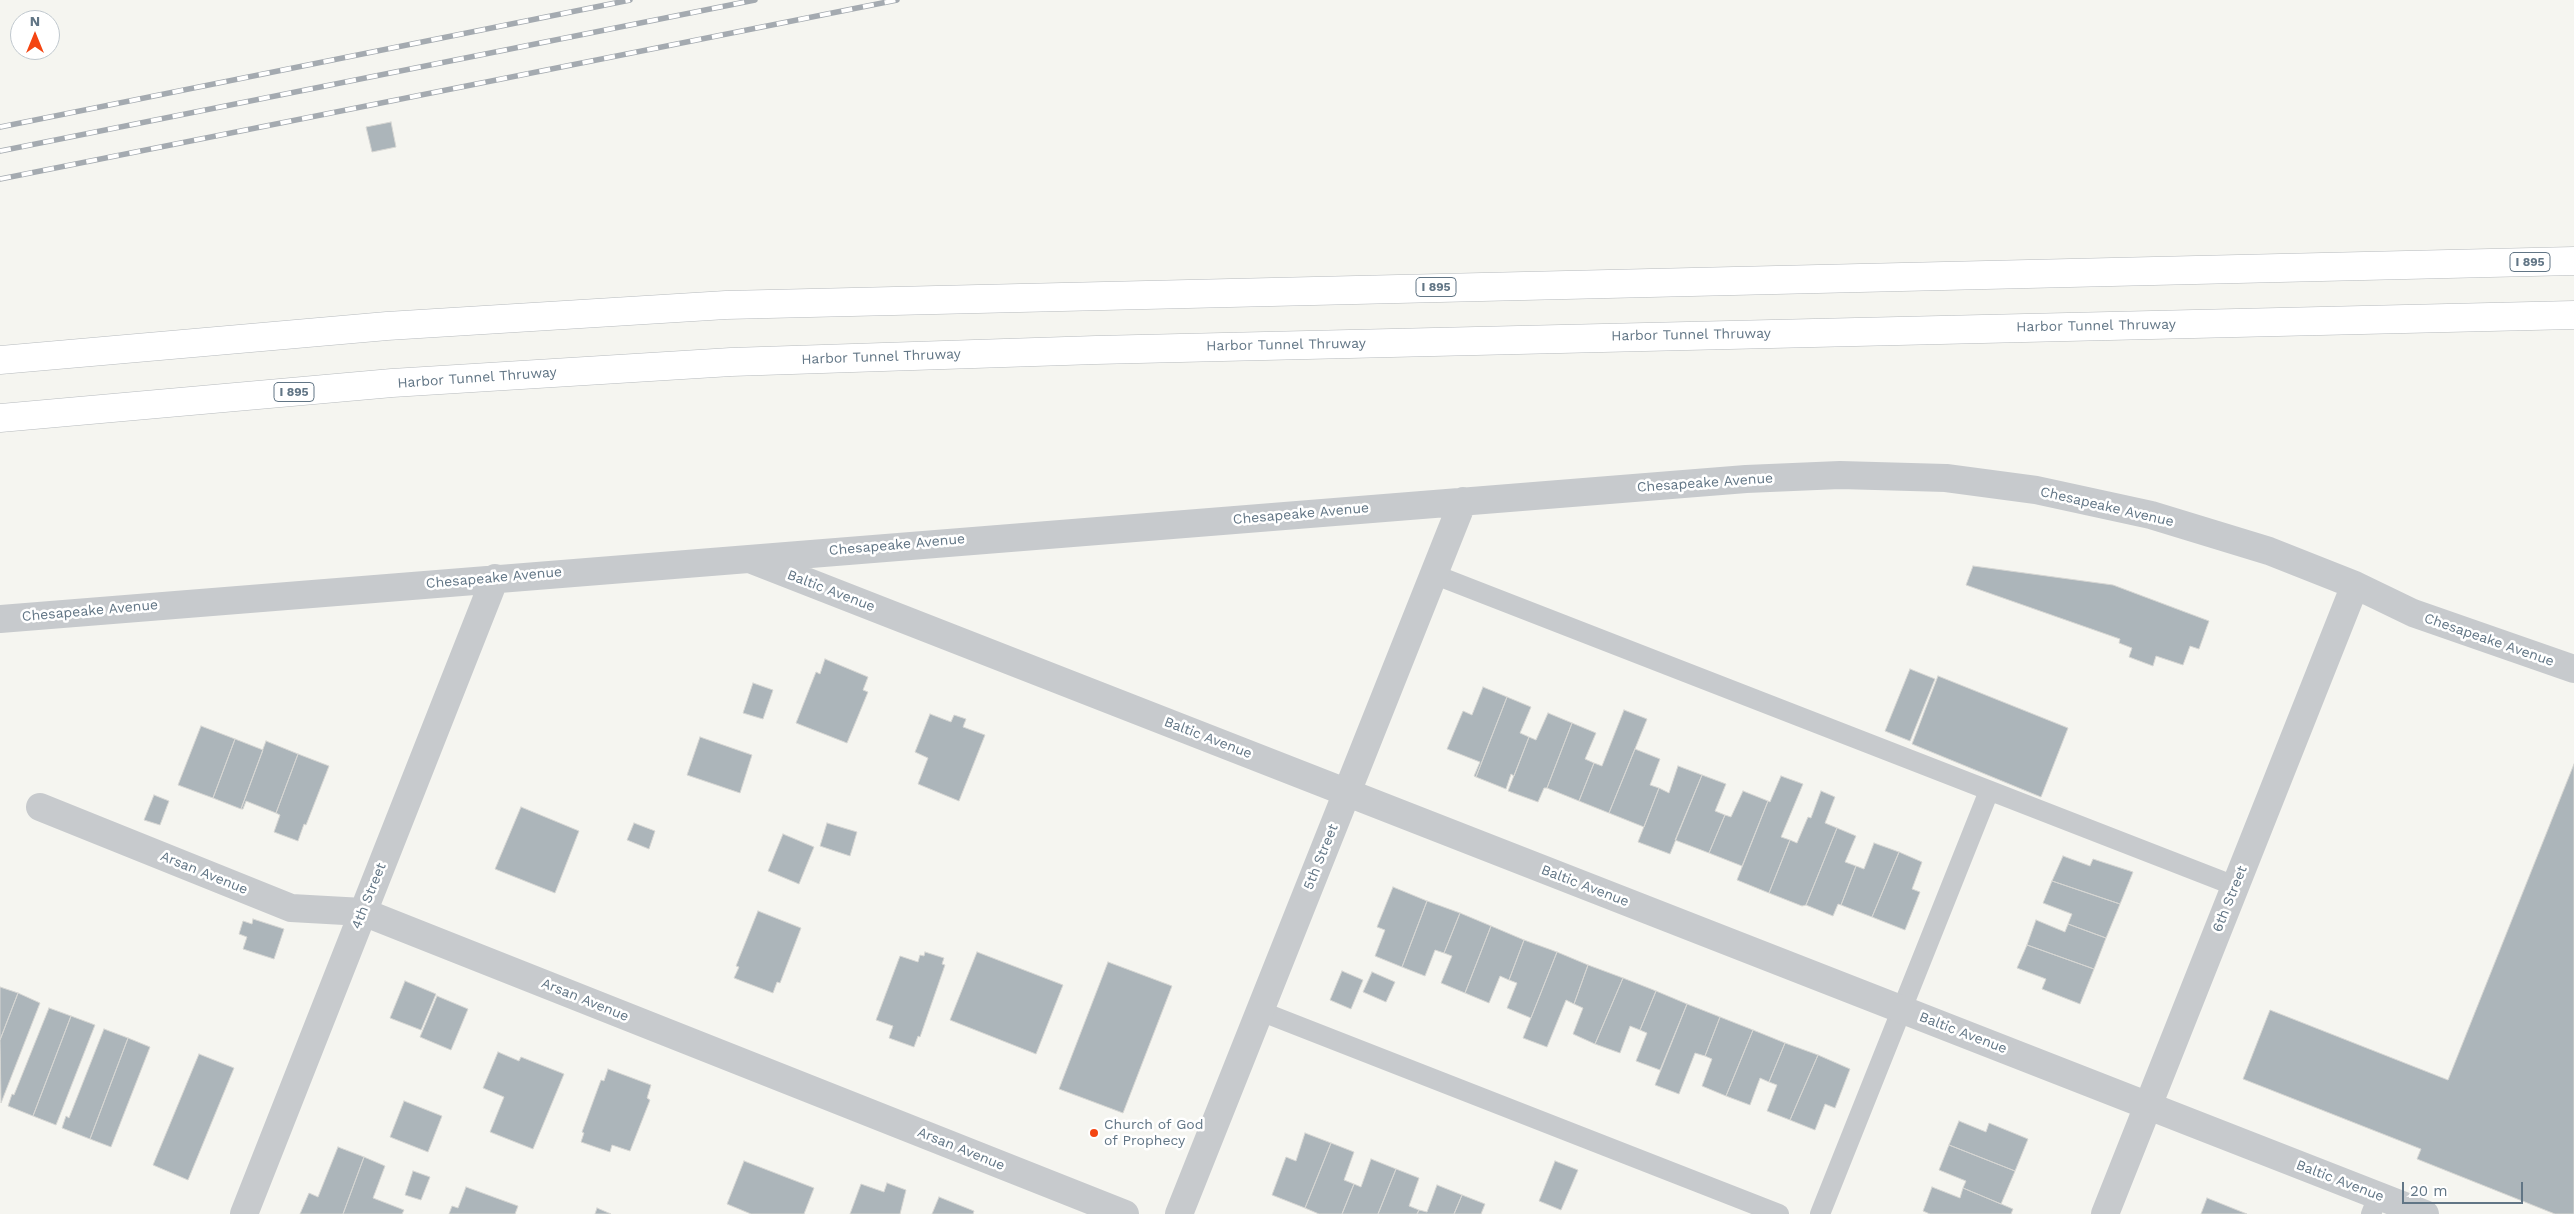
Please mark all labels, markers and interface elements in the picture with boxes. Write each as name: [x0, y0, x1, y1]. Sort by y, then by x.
north arrow: [10, 10, 60, 60]
text: N: [30, 13, 40, 29]
road number: I 895: [2510, 252, 2550, 272]
road number: I 895: [1416, 278, 1456, 296]
street label: Harbor Tunnel Thruway: [2016, 316, 2176, 336]
street label: Harbor Tunnel Thruway: [1611, 325, 1771, 345]
street label: Harbor Tunnel Thruway: [1206, 335, 1366, 355]
street label: Harbor Tunnel Thruway: [801, 346, 961, 368]
street label: Harbor Tunnel Thruway: [397, 364, 557, 392]
road number: I 895: [274, 382, 314, 402]
street label: Chesapeake Avenue: [1636, 470, 1774, 496]
street label: Chesapeake Avenue: [2039, 483, 2175, 531]
street label: Chesapeake Avenue: [1232, 500, 1370, 528]
street label: Chesapeake Avenue: [828, 531, 966, 559]
street label: Chesapeake Avenue: [425, 564, 563, 592]
street label: Baltic Avenue: [785, 567, 877, 615]
street label: Chesapeake Avenue: [21, 597, 159, 625]
street label: Chesapeake Avenue: [2422, 610, 2556, 670]
street label: Baltic Avenue: [1162, 714, 1254, 762]
street label: 5th Street: [1300, 822, 1342, 892]
street label: Arsan Avenue: [158, 848, 250, 898]
street label: 4th Street: [348, 860, 390, 932]
street label: Baltic Avenue: [1539, 862, 1631, 910]
street label: 6th Street: [2209, 863, 2251, 935]
street label: Arsan Avenue: [539, 975, 631, 1025]
street label: Baltic Avenue: [1917, 1009, 2009, 1057]
place label: Church of God of Prophecy: [1104, 1117, 1204, 1150]
street label: Arsan Avenue: [915, 1124, 1007, 1174]
marker: Church of God of Prophecy: [1088, 1127, 1100, 1139]
street label: Baltic Avenue: [2294, 1157, 2386, 1205]
scale bar: [2404, 1172, 2525, 1204]
text: 20 m: [2410, 1182, 2448, 1200]

